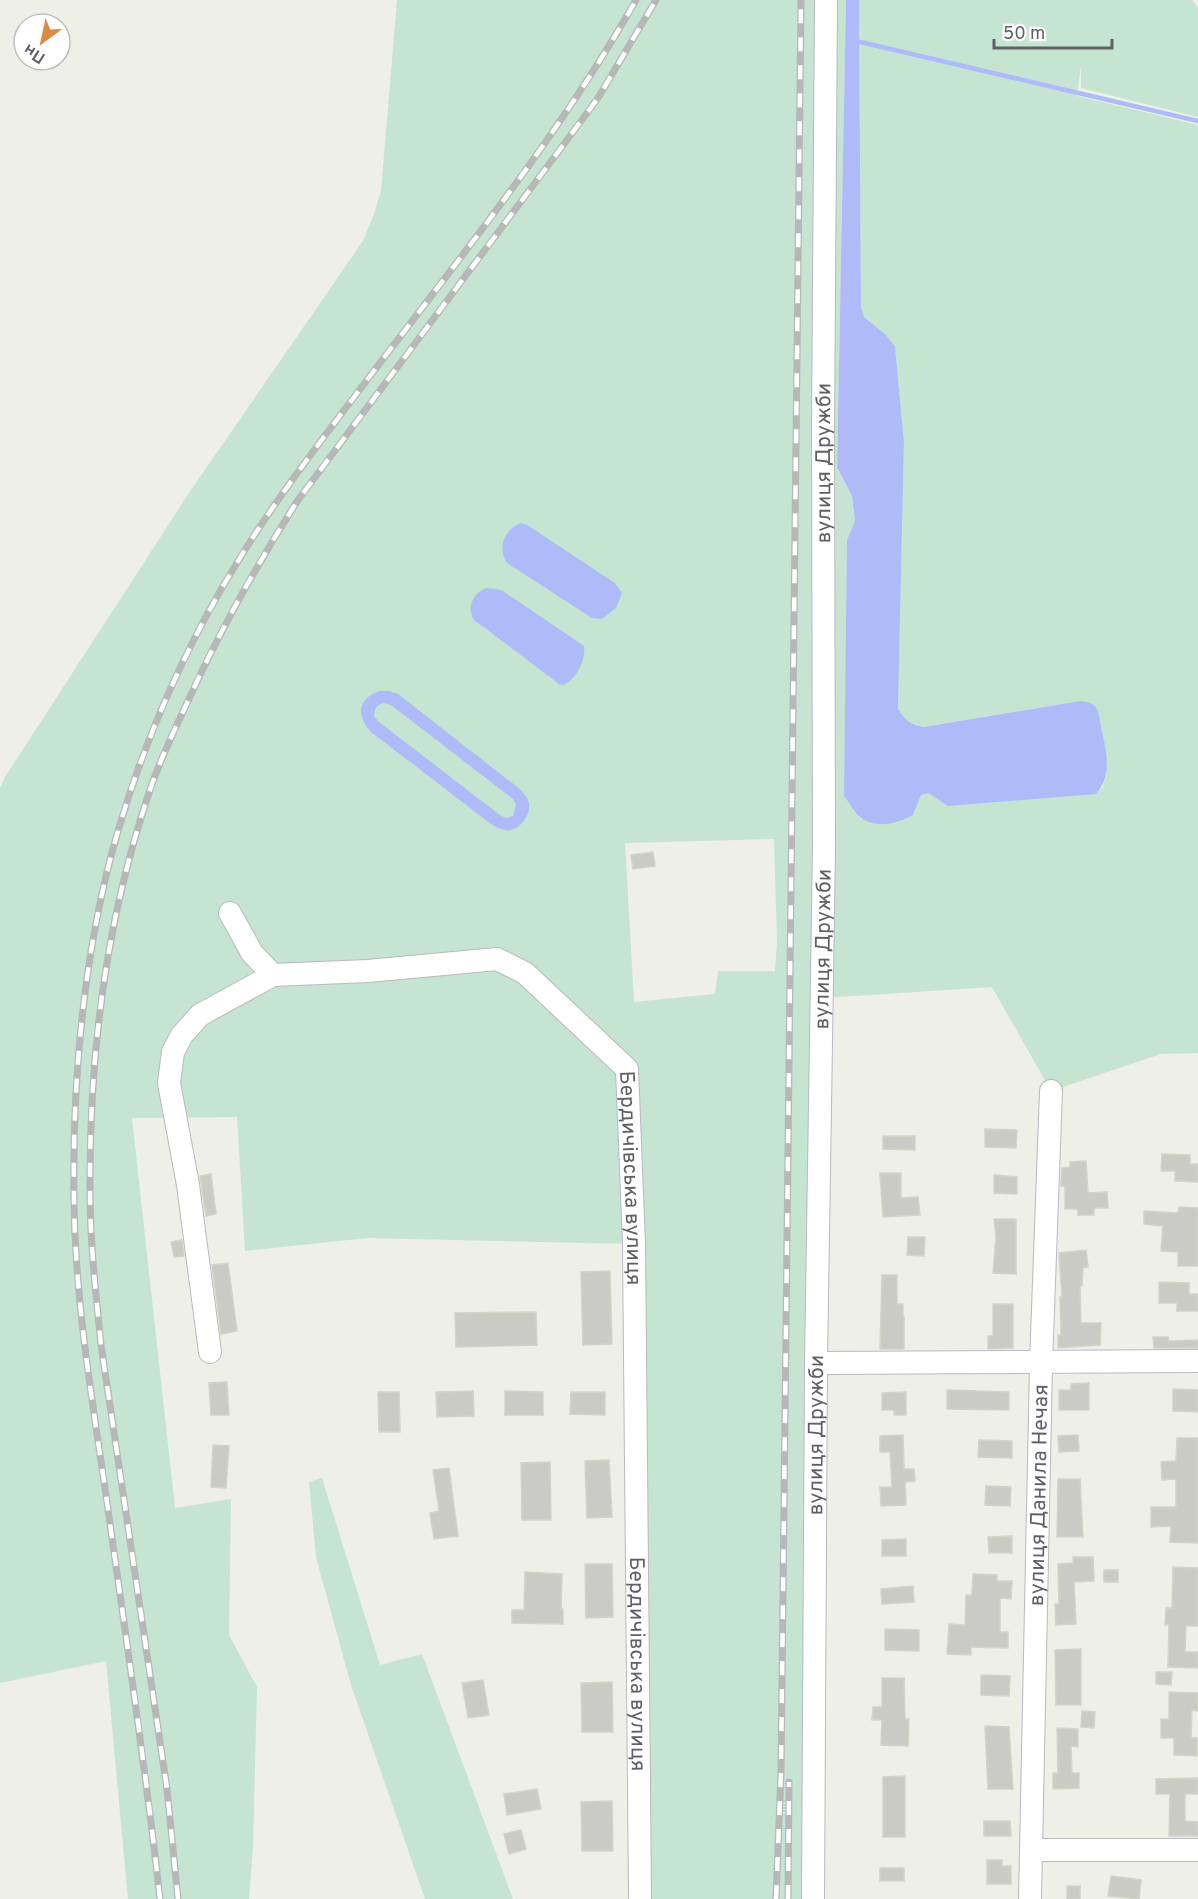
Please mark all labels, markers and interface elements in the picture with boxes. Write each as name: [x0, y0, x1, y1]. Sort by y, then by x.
north arrow: [12, 12, 72, 72]
scale bar: [994, 12, 1112, 50]
text: 50 m: [1003, 23, 1045, 46]
text: Пн: [20, 39, 49, 67]
street label: вулиця Дружби: [811, 383, 838, 543]
street label: вулиця Дружби: [809, 869, 839, 1030]
street label: Бердичівська вулиця: [612, 1070, 646, 1286]
street label: вулиця Дружби: [803, 1355, 831, 1515]
street label: вулиця Данила Нечая: [1024, 1384, 1056, 1606]
street label: Бердичівська вулиця: [622, 1556, 651, 1772]

